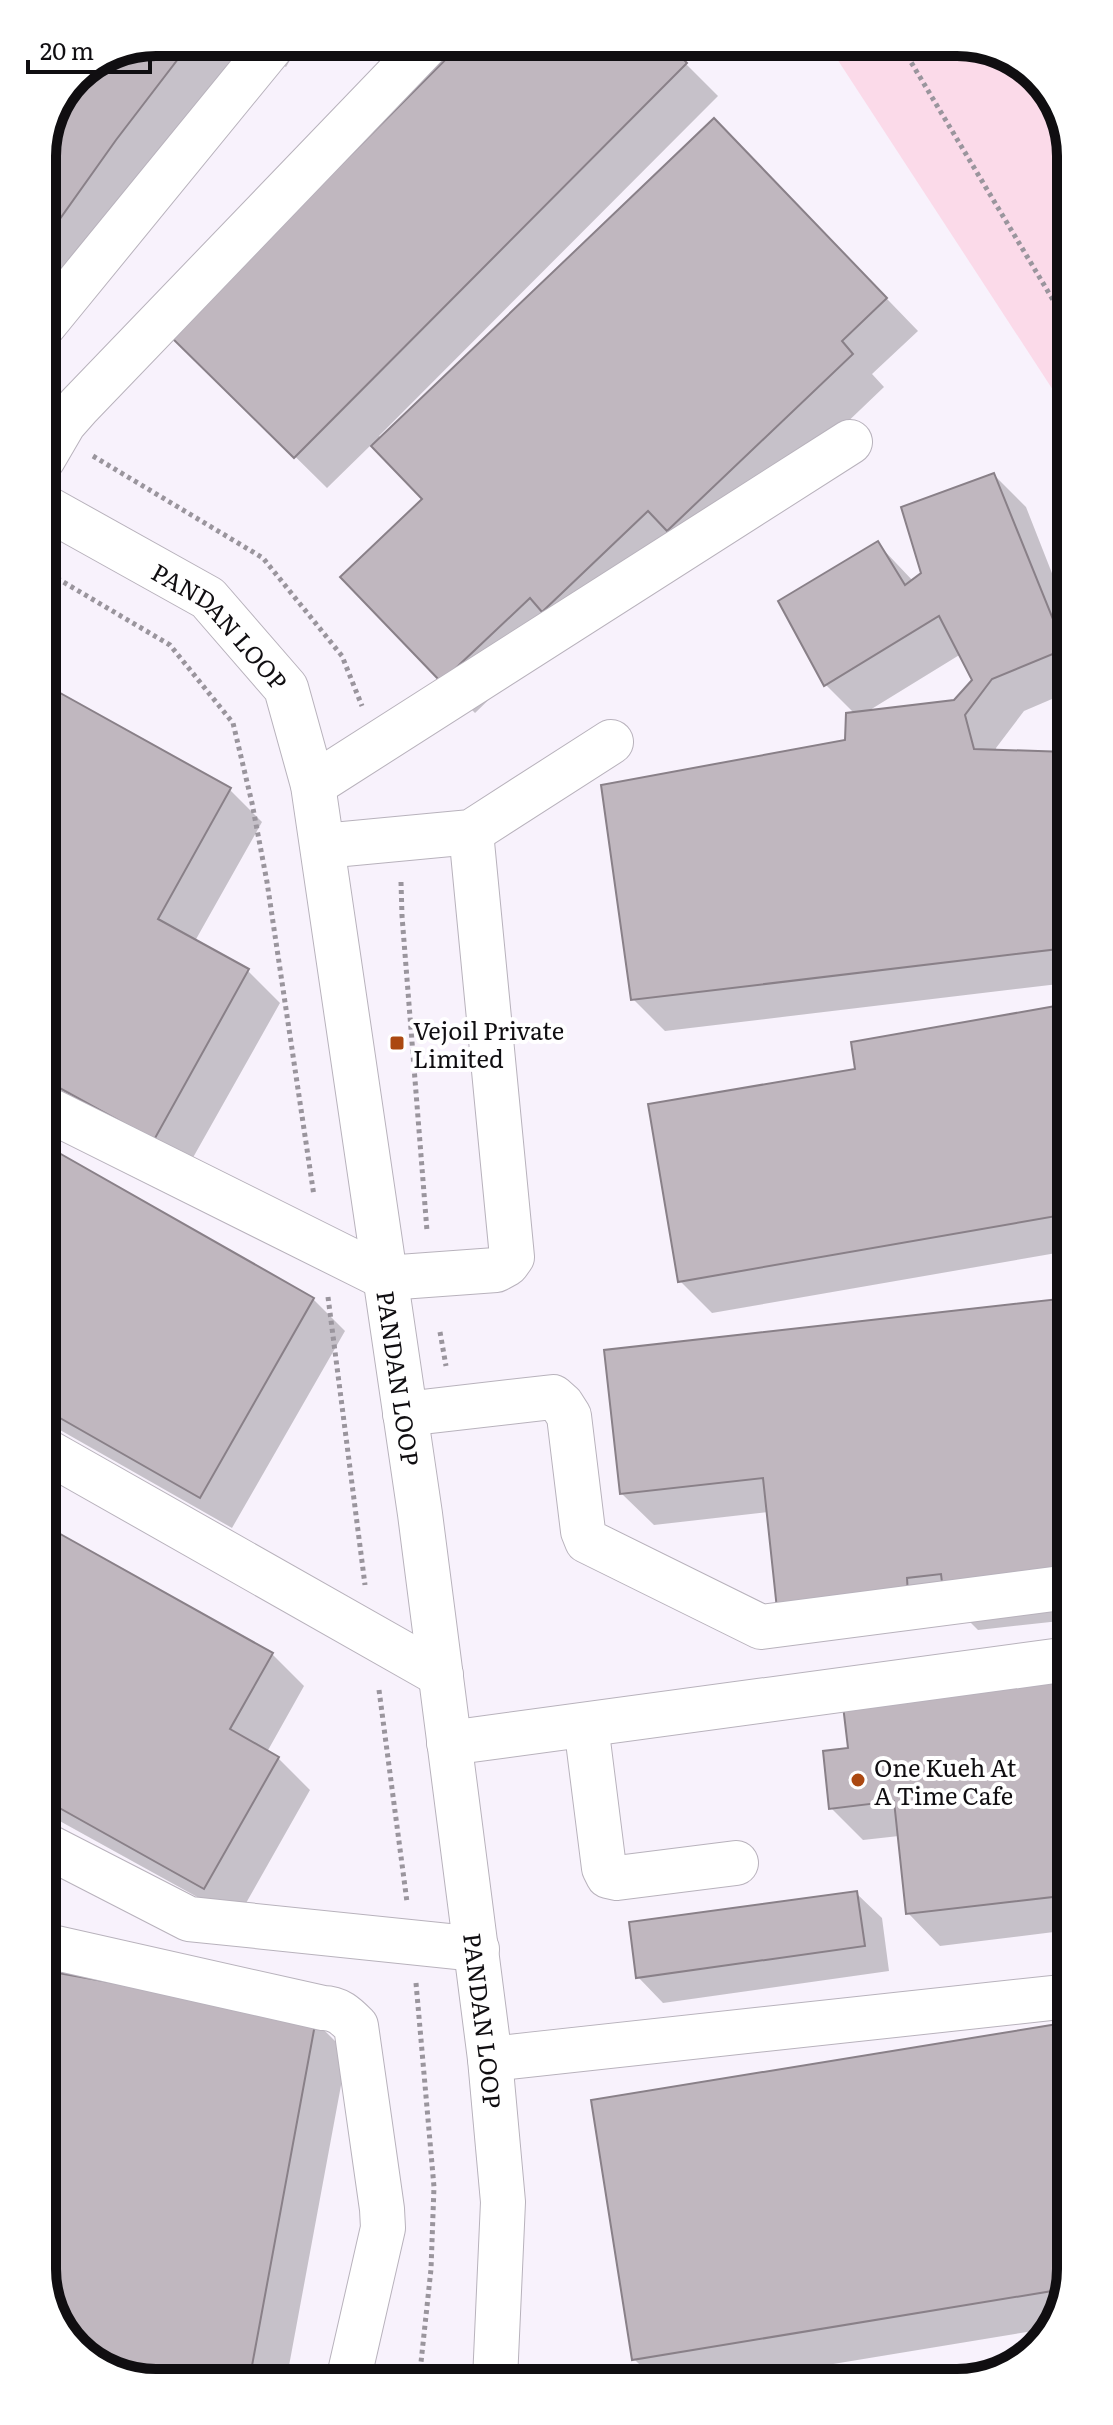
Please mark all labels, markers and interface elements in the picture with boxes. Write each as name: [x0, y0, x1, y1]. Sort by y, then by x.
scale bar: [28, 24, 150, 74]
text: 20 m: [40, 32, 94, 67]
street label: PANDAN LOOP: [146, 553, 297, 697]
place label: Vejoil Private Limited: [413, 1012, 564, 1075]
marker: Vejoil Private Limited: [388, 1034, 406, 1052]
street label: PANDAN LOOP: [370, 1288, 430, 1468]
place label: One Kueh At A Time Cafe: [874, 1749, 1017, 1812]
marker: One Kueh At A Time Cafe: [849, 1771, 867, 1789]
street label: PANDAN LOOP: [456, 1931, 512, 2110]

